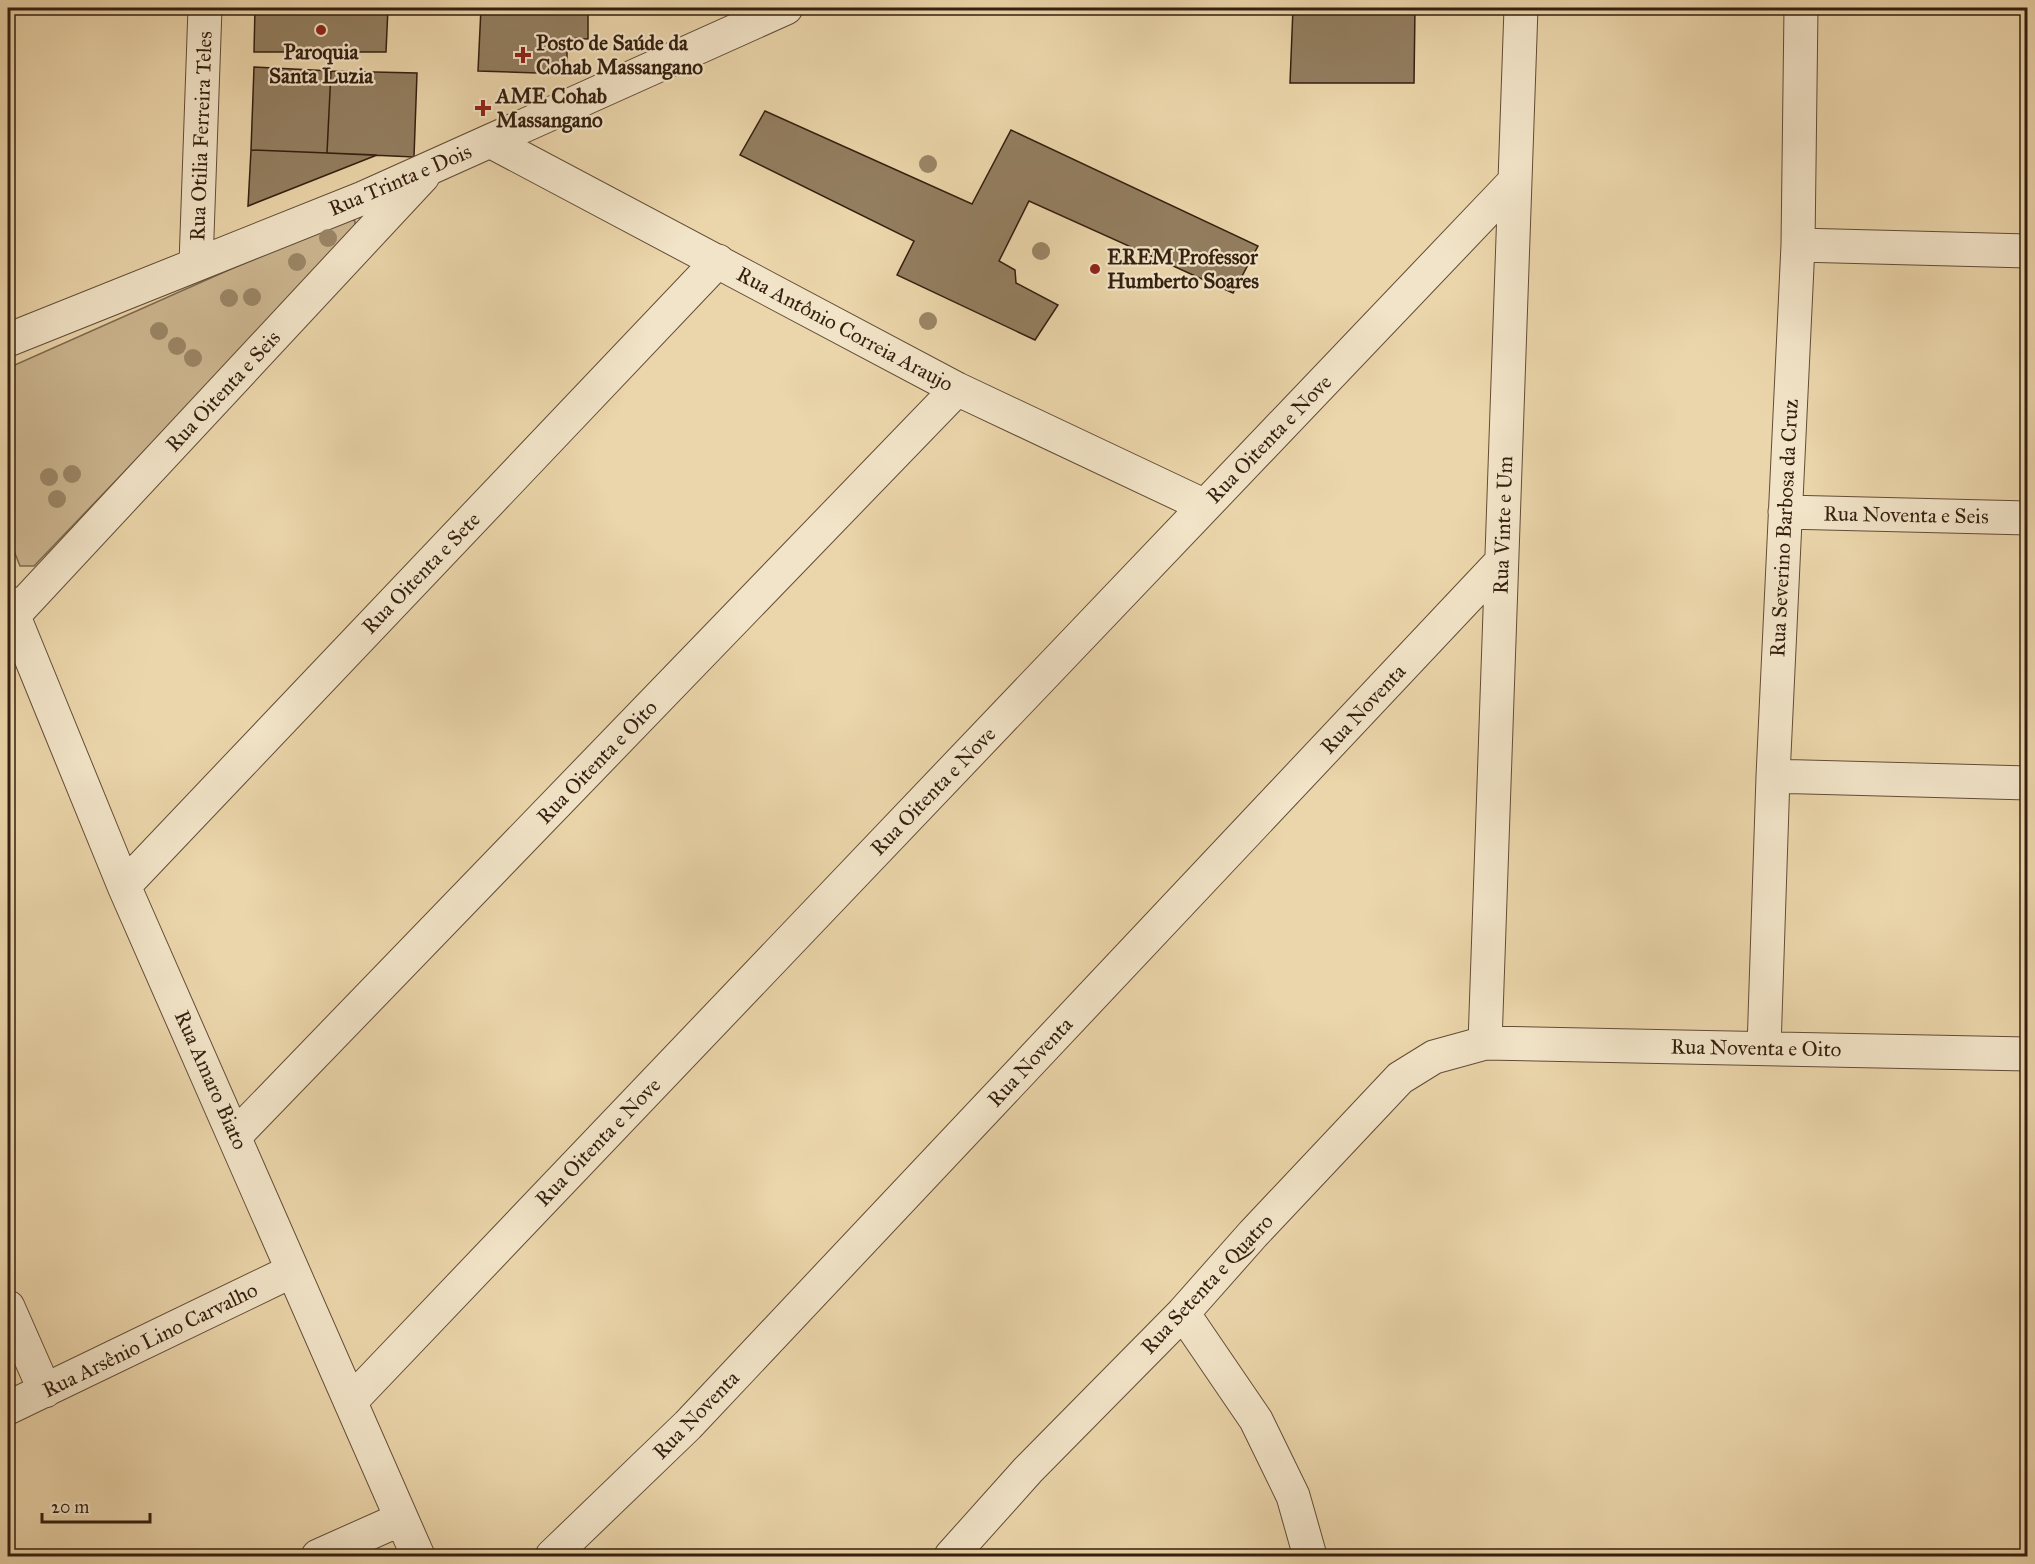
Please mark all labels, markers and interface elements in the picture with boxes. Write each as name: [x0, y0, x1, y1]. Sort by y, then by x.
marker: Paroquia Santa Luzia: [314, 23, 328, 37]
place label: Posto de Saúde da Cohab Massangano: [536, 30, 703, 80]
street label: Rua Otilia Ferreira Teles: [184, 31, 218, 241]
place label: Paroquia Santa Luzia: [269, 39, 374, 89]
marker: Posto de Saúde da Cohab Massangano: [514, 46, 532, 64]
place label: AME Cohab Massangano: [494, 83, 607, 133]
marker: AME Cohab Massangano: [474, 99, 492, 117]
street label: Rua Trinta e Dois: [325, 138, 475, 222]
place label: EREM Professor Humberto Soares: [1107, 244, 1259, 294]
street label: Rua Antônio Correia Araujo: [732, 261, 958, 397]
marker: EREM Professor Humberto Soares: [1088, 262, 1102, 276]
street label: Rua Oitenta e Seis: [160, 325, 286, 457]
street label: Rua Oitenta e Nove: [1201, 369, 1337, 509]
street label: Rua Severino Barbosa da Cruz: [1764, 398, 1804, 658]
street label: Rua Vinte e Um: [1488, 455, 1518, 595]
street label: Rua Noventa e Seis: [1823, 501, 1989, 529]
street label: Rua Oitenta e Sete: [356, 506, 486, 639]
street label: Rua Noventa: [1315, 659, 1411, 759]
street label: Rua Oitenta e Oito: [531, 694, 663, 829]
street label: Rua Oitenta e Nove: [865, 721, 1001, 861]
street label: Rua Amaro Biato: [169, 1006, 253, 1154]
street label: Rua Noventa: [982, 1012, 1078, 1112]
street label: Rua Noventa e Oito: [1670, 1034, 1842, 1062]
street label: Rua Oitenta e Nove: [530, 1072, 666, 1212]
street label: Rua Setenta e Quatro: [1135, 1208, 1279, 1360]
street label: Rua Arsênio Lino Carvalho: [38, 1276, 262, 1403]
street label: Rua Noventa: [647, 1365, 745, 1465]
scale bar: [42, 1486, 150, 1524]
text: 20 m: [51, 1496, 89, 1518]

